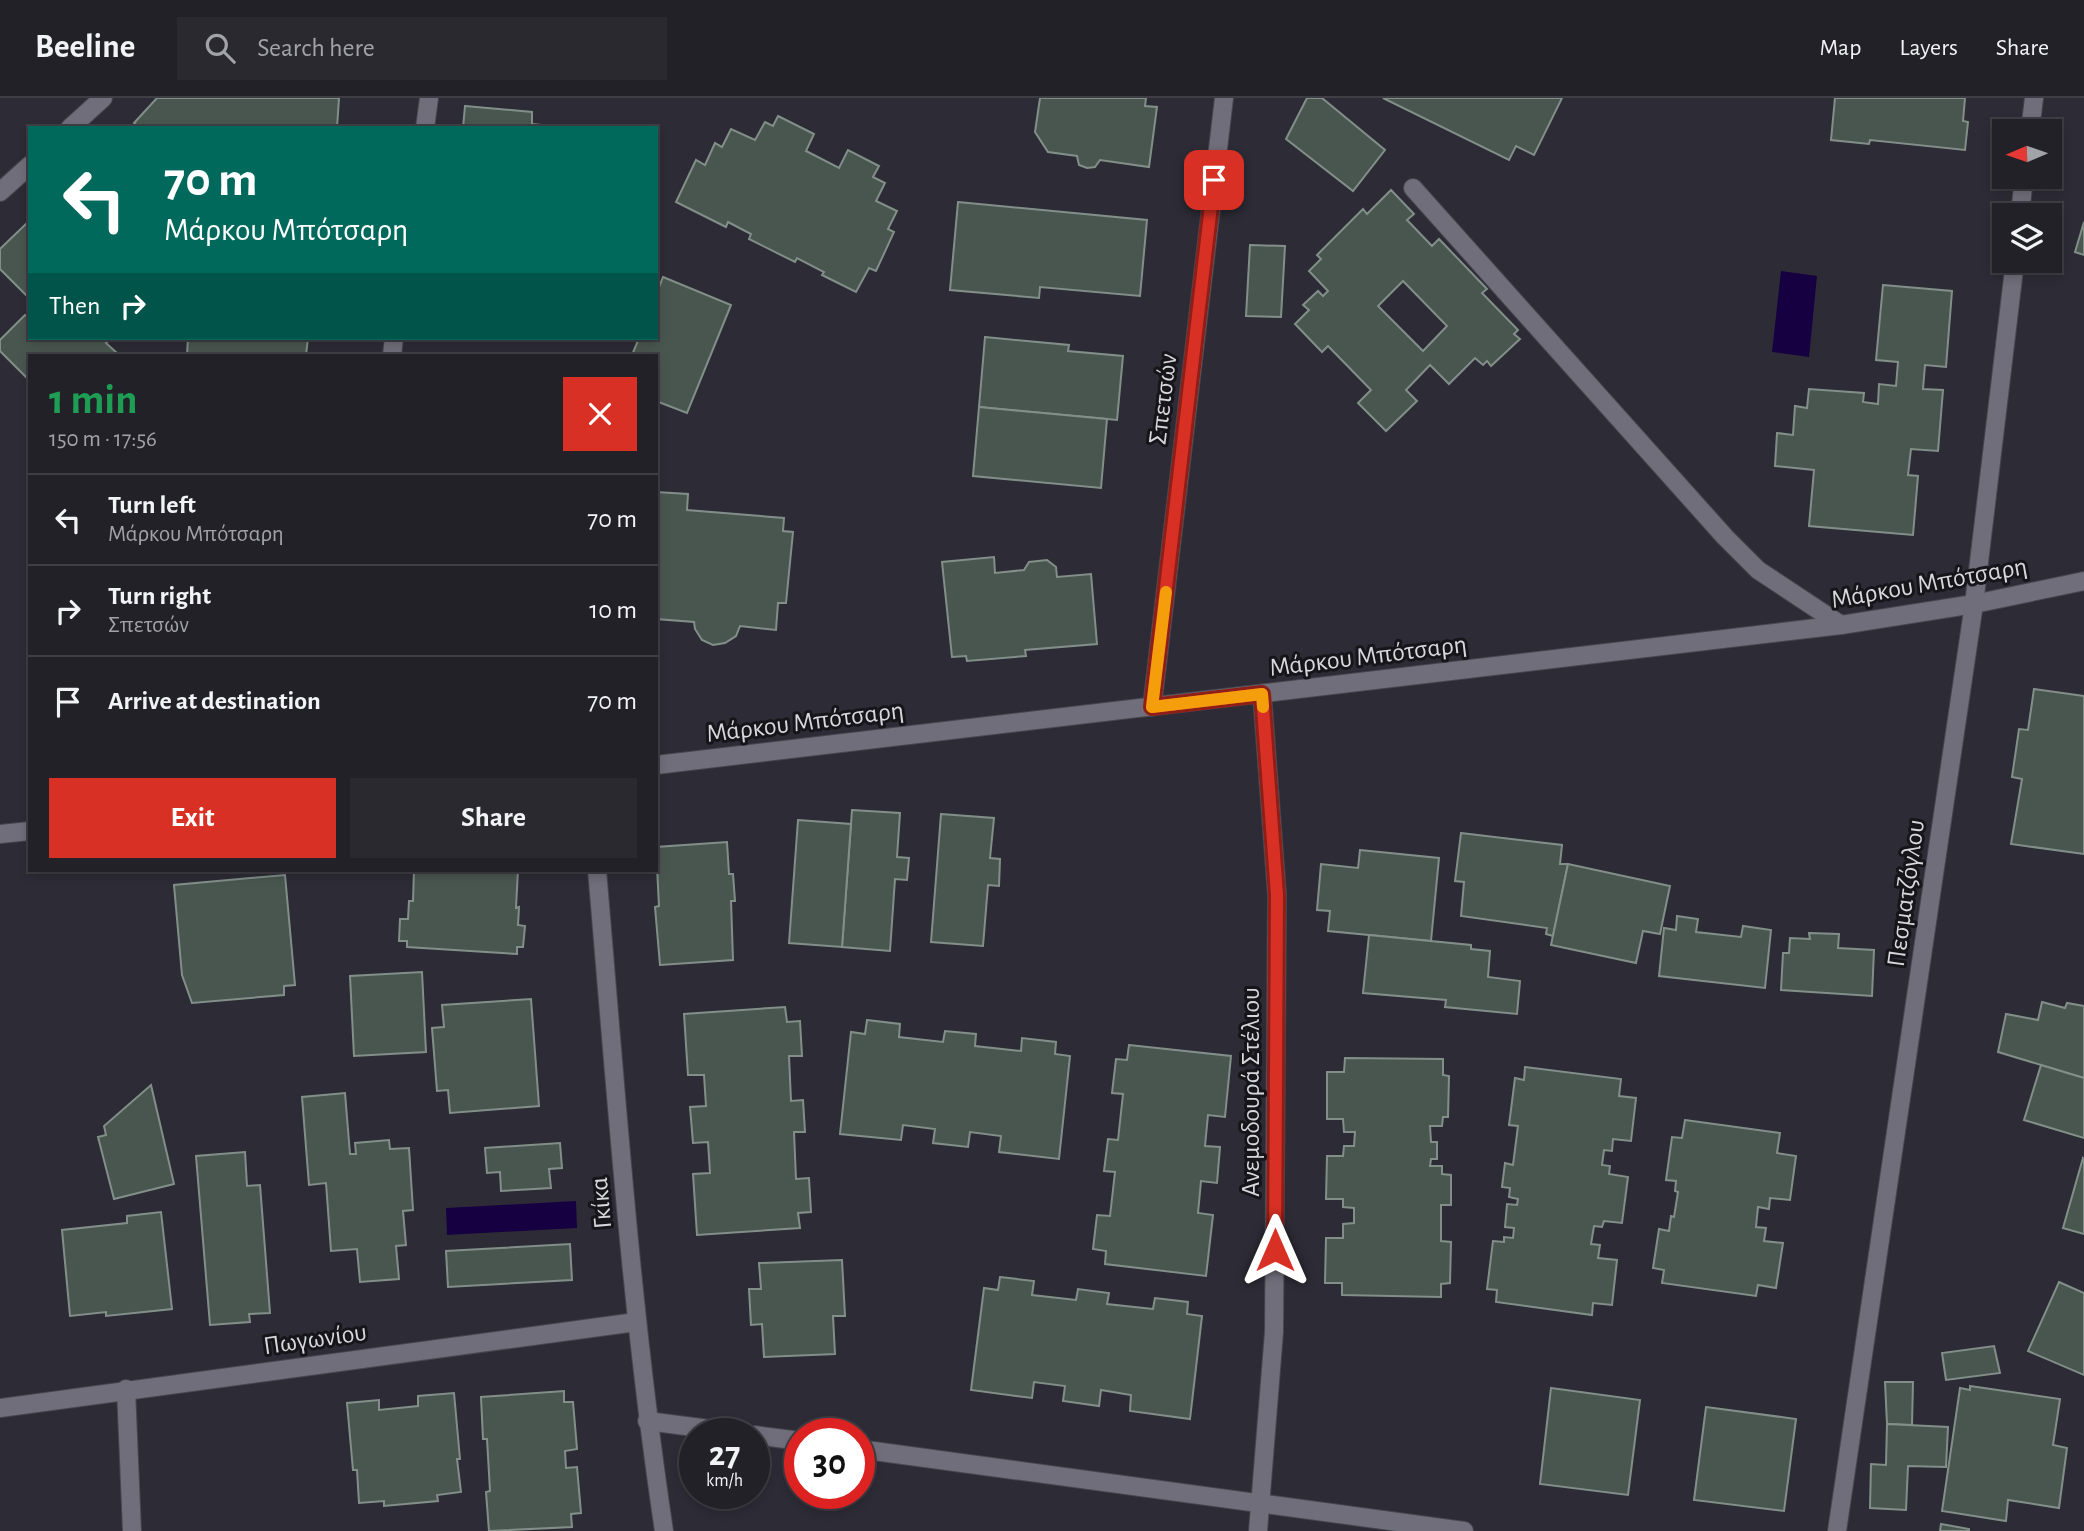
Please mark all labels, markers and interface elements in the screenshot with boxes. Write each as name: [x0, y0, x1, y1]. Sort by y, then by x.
search box: [177, 17, 667, 80]
icon: search: [201, 29, 239, 67]
text: Beeline: [35, 31, 135, 64]
text: Search here: [257, 35, 375, 61]
text: Map: [1819, 36, 1861, 60]
text: Layers: [1899, 36, 1958, 60]
text: Share: [1996, 36, 2049, 60]
north arrow: [1992, 119, 2062, 189]
map controls: [1992, 119, 2062, 273]
pin: [1184, 150, 1244, 210]
icon: left: [49, 154, 140, 245]
text: 70 m: [164, 156, 258, 205]
icon: arrive: [1195, 161, 1233, 199]
button: layers: [1992, 203, 2062, 273]
text: Μάρκου Μπότσαρη: [164, 214, 408, 246]
icon: right: [114, 287, 152, 325]
text: Then: [49, 293, 100, 319]
street label: Σπετσών: [1145, 352, 1181, 446]
button: close: [563, 377, 637, 451]
text: 1 min: [49, 379, 138, 421]
text: 150 m · 17:56: [49, 428, 157, 451]
text: Turn left: [108, 492, 196, 518]
icon: left: [49, 501, 87, 539]
text: 70 m: [587, 506, 637, 532]
text: Μάρκου Μπότσαρη: [108, 523, 284, 546]
street label: Μάρκου Μπότσαρη: [1829, 553, 2029, 613]
text: Turn right: [108, 583, 211, 609]
icon: right: [49, 592, 87, 630]
text: 10 m: [589, 597, 637, 623]
text: Σπετσών: [108, 614, 189, 637]
street label: Μάρκου Μπότσαρη: [1268, 631, 1468, 681]
icon: arrive: [49, 683, 87, 721]
text: Arrive at destination: [108, 688, 321, 714]
text: 70 m: [587, 688, 637, 714]
street label: Μάρκου Μπότσαρη: [705, 697, 905, 747]
button: Exit: [49, 778, 336, 858]
button: Share: [350, 778, 637, 858]
street label: Πεσματζόγλου: [1883, 818, 1929, 968]
street label: Ανεμοδουρά Στέλιου: [1238, 987, 1264, 1197]
street label: Γκίκα: [586, 1176, 616, 1230]
position arrow: [1238, 1213, 1312, 1287]
street label: Πωγωνίου: [262, 1319, 368, 1359]
speed limit sign: 30: [784, 1418, 875, 1509]
text: 27: [709, 1437, 740, 1472]
text: km/h: [706, 1472, 743, 1490]

